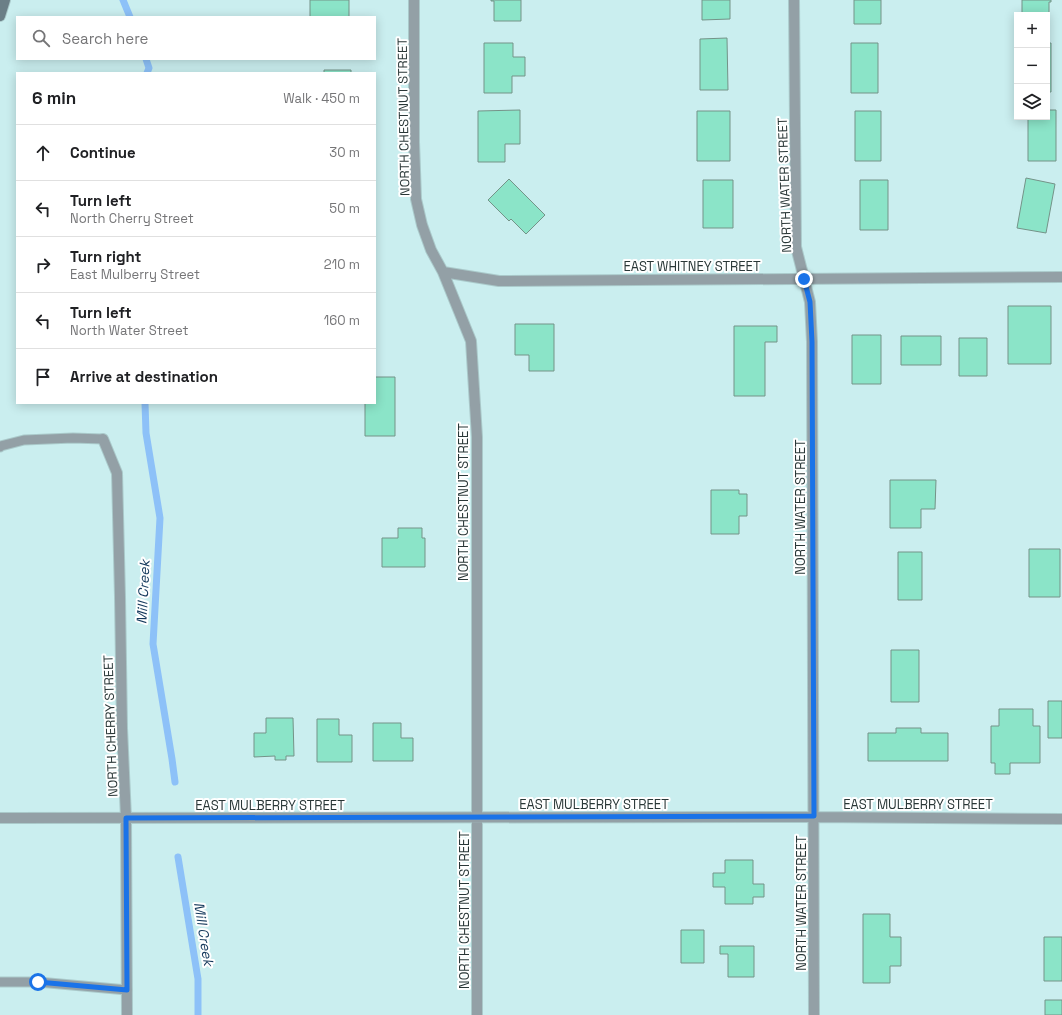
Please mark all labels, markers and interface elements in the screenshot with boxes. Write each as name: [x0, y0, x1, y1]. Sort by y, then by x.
map controls: [1014, 12, 1050, 120]
button: +: [1014, 12, 1050, 48]
search box: [16, 16, 376, 60]
icon: search: [30, 27, 52, 49]
text: Search here: [62, 29, 148, 48]
street label: NORTH CHESTNUT STREET: [394, 38, 413, 196]
button: −: [1014, 48, 1050, 84]
button: layers: [1014, 84, 1050, 120]
text: 6 min: [32, 87, 76, 109]
text: Walk · 450 m: [283, 90, 360, 107]
street label: NORTH WATER STREET: [774, 117, 795, 253]
icon: ahead: [32, 142, 54, 164]
text: Continue: [70, 143, 136, 162]
text: 30 m: [329, 144, 360, 161]
text: Turn left: [70, 191, 132, 210]
icon: left: [32, 198, 54, 220]
text: 50 m: [329, 200, 360, 217]
text: North Cherry Street: [70, 210, 194, 227]
text: Turn right: [70, 247, 141, 266]
icon: right: [32, 254, 54, 276]
text: 210 m: [324, 256, 360, 273]
street label: EAST WHITNEY STREET: [623, 258, 761, 275]
text: East Mulberry Street: [70, 266, 200, 283]
route end: [795, 270, 813, 288]
text: Turn left: [70, 303, 132, 322]
icon: left: [32, 310, 54, 332]
text: 160 m: [324, 312, 360, 329]
text: North Water Street: [70, 322, 188, 339]
icon: arrive: [32, 366, 54, 388]
text: Arrive at destination: [70, 367, 218, 386]
street label: NORTH CHESTNUT STREET: [455, 423, 472, 581]
street label: NORTH WATER STREET: [792, 439, 809, 575]
water label: Mill Creek: [132, 558, 154, 624]
street label: NORTH CHERRY STREET: [100, 654, 121, 797]
street label: EAST MULBERRY STREET: [519, 796, 669, 813]
street label: EAST MULBERRY STREET: [843, 796, 993, 813]
street label: EAST MULBERRY STREET: [195, 797, 345, 814]
street label: NORTH CHESTNUT STREET: [456, 831, 473, 989]
street label: NORTH WATER STREET: [793, 835, 810, 971]
water label: Mill Creek: [190, 901, 218, 969]
route start: [29, 973, 47, 991]

